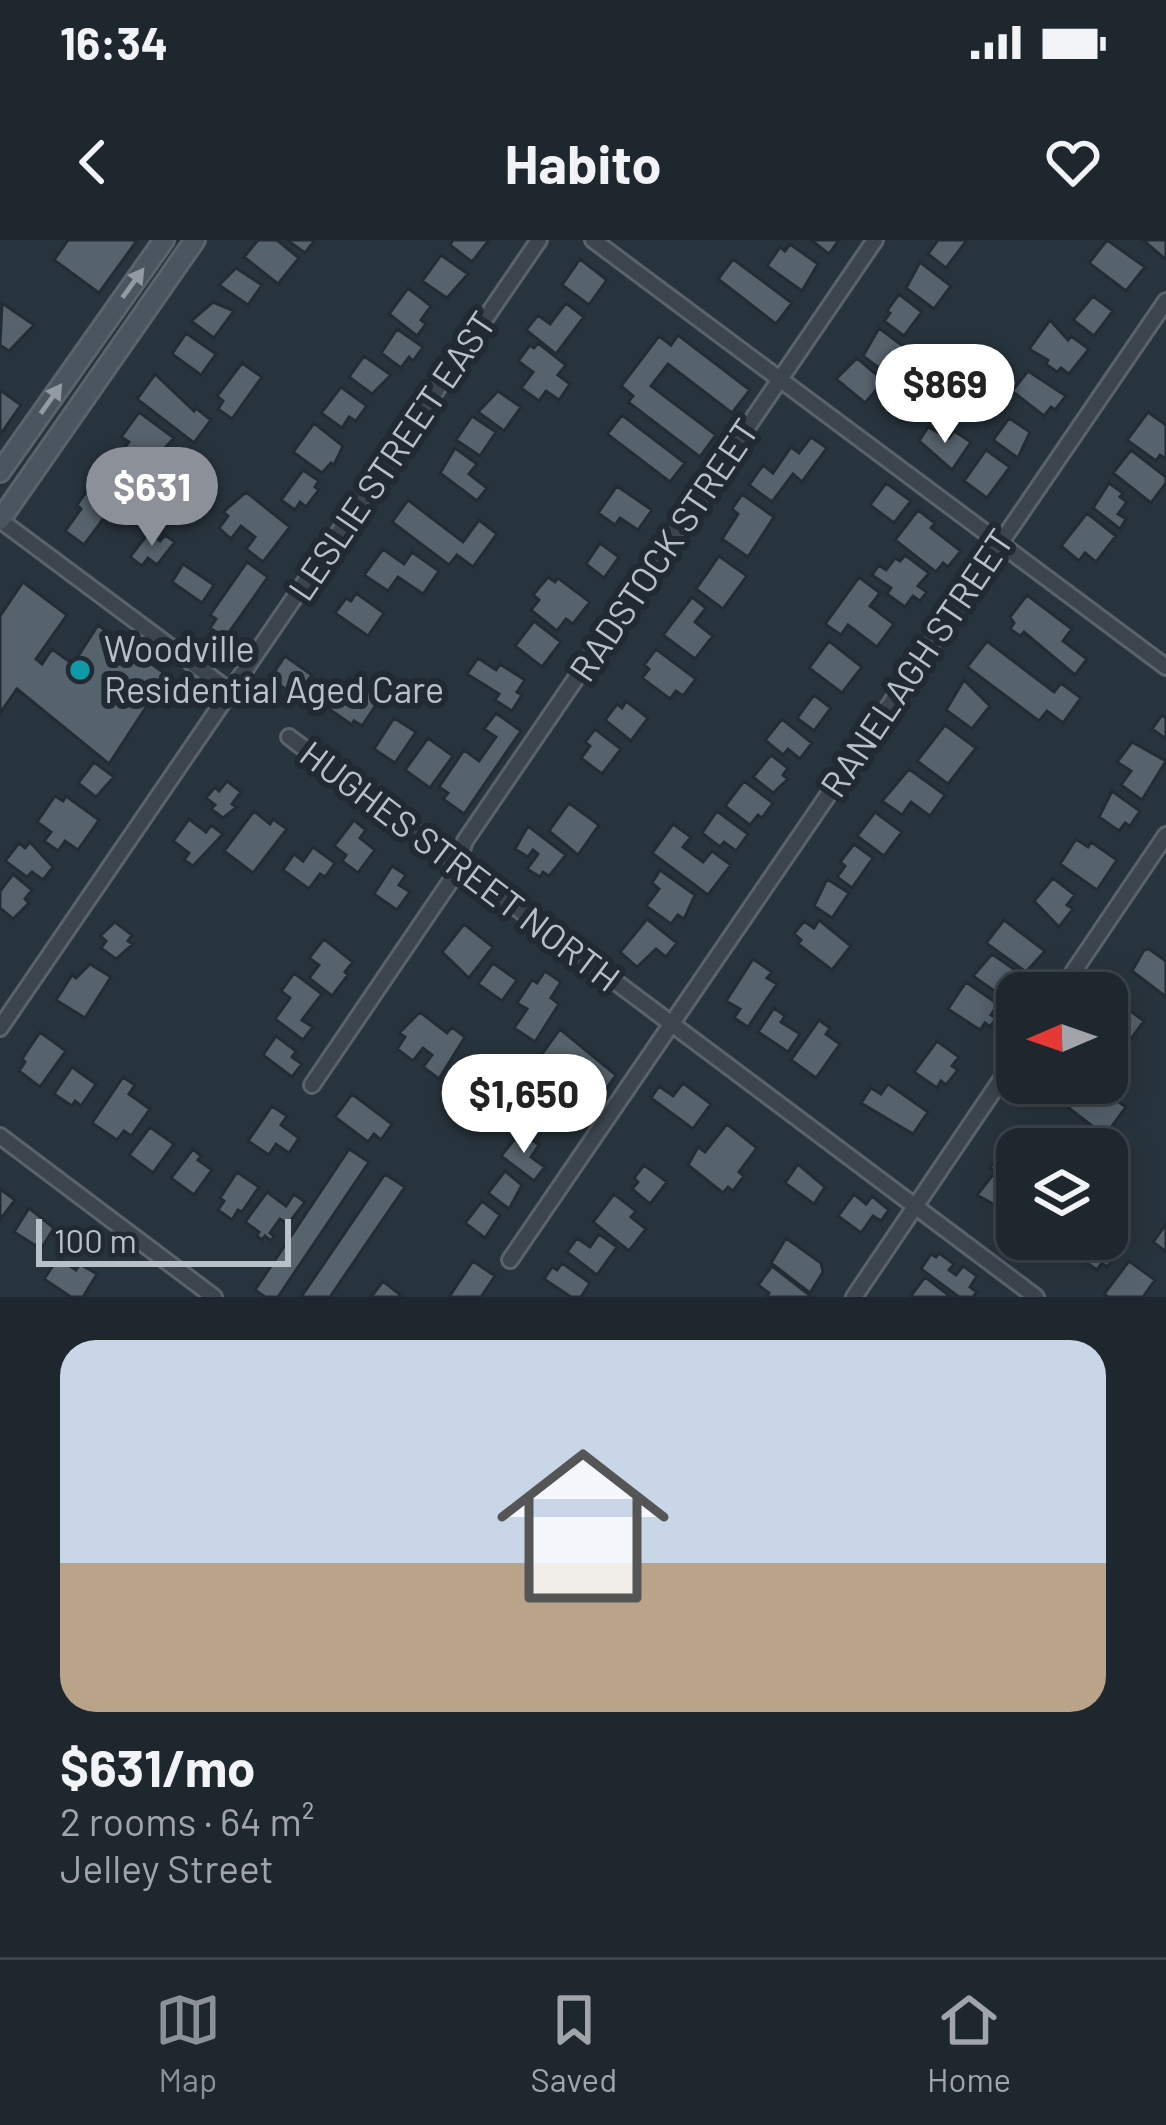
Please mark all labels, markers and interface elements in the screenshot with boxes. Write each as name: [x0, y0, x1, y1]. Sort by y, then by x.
text: 16:34: [60, 15, 168, 69]
icon: back: [60, 129, 126, 195]
icon: heart: [1040, 129, 1106, 195]
text: Habito: [505, 130, 661, 195]
one-way arrow: [121, 267, 145, 299]
street label: LESLIE STREET EAST: [278, 303, 503, 608]
pin: $869: [874, 344, 1016, 446]
text: $869: [902, 359, 988, 406]
one-way arrow: [39, 383, 62, 415]
street label: RADSTOCK STREET: [559, 410, 766, 688]
pin: $631: [81, 447, 223, 549]
text: $631: [113, 462, 191, 509]
street label: RANELAGH STREET: [810, 520, 1021, 804]
place label: Woodville Residential Aged Care: [104, 626, 444, 710]
marker: Woodville Residential Aged Care: [67, 657, 93, 683]
street label: HUGHES STREET NORTH: [293, 731, 629, 999]
north arrow: [996, 972, 1128, 1104]
map controls: [996, 972, 1128, 1260]
pin: $1,650: [426, 1054, 622, 1156]
text: $1,650: [469, 1069, 579, 1116]
button: layers: [996, 1128, 1128, 1260]
scale bar: [36, 1213, 291, 1266]
text: 100 m: [54, 1220, 137, 1260]
icon: home: [475, 1418, 691, 1634]
text: $631/mo: [60, 1736, 255, 1797]
text: 2 rooms · 64 m²: [60, 1797, 314, 1844]
text: Jelley Street: [60, 1844, 274, 1891]
tab: Map: [155, 1987, 221, 2099]
tab: Saved: [531, 1987, 617, 2099]
tab: Home: [927, 1987, 1011, 2099]

